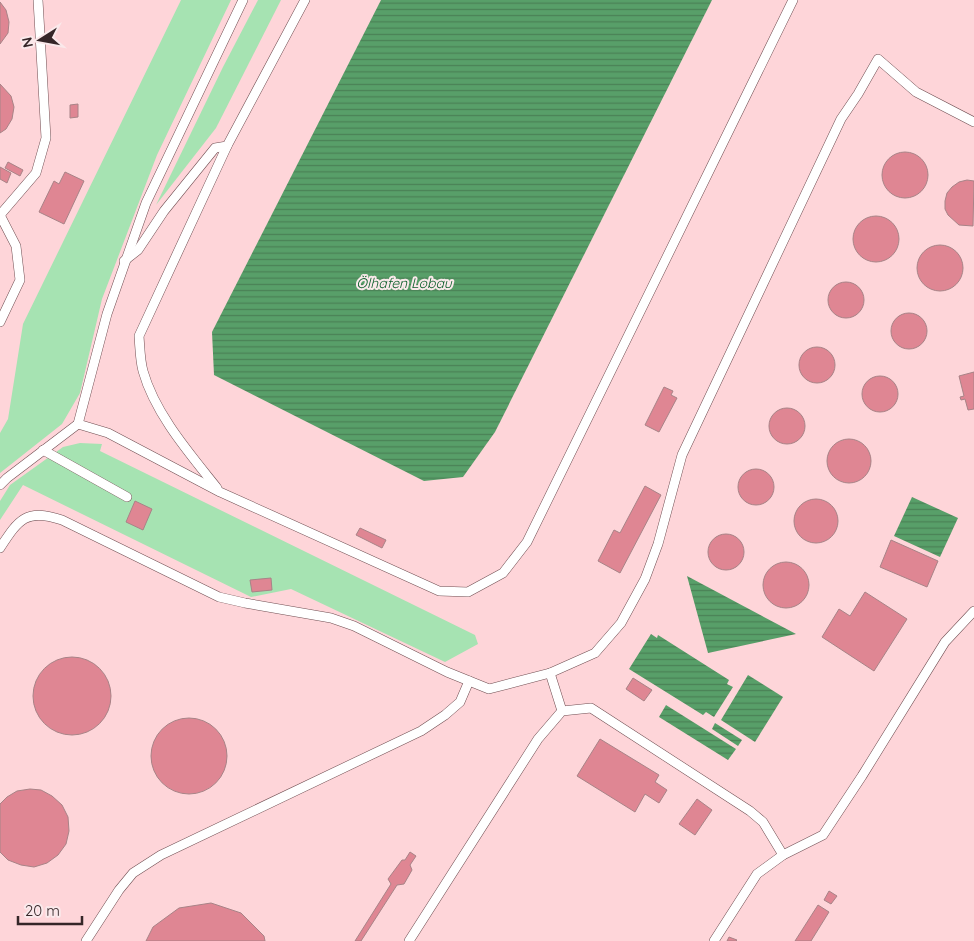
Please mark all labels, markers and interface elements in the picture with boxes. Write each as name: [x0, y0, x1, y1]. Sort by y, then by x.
north arrow: [15, 15, 65, 65]
text: N: [17, 36, 37, 49]
water label: Ölhafen Lobau: [356, 274, 453, 292]
scale bar: [18, 894, 81, 926]
text: 20 m: [25, 901, 60, 920]

